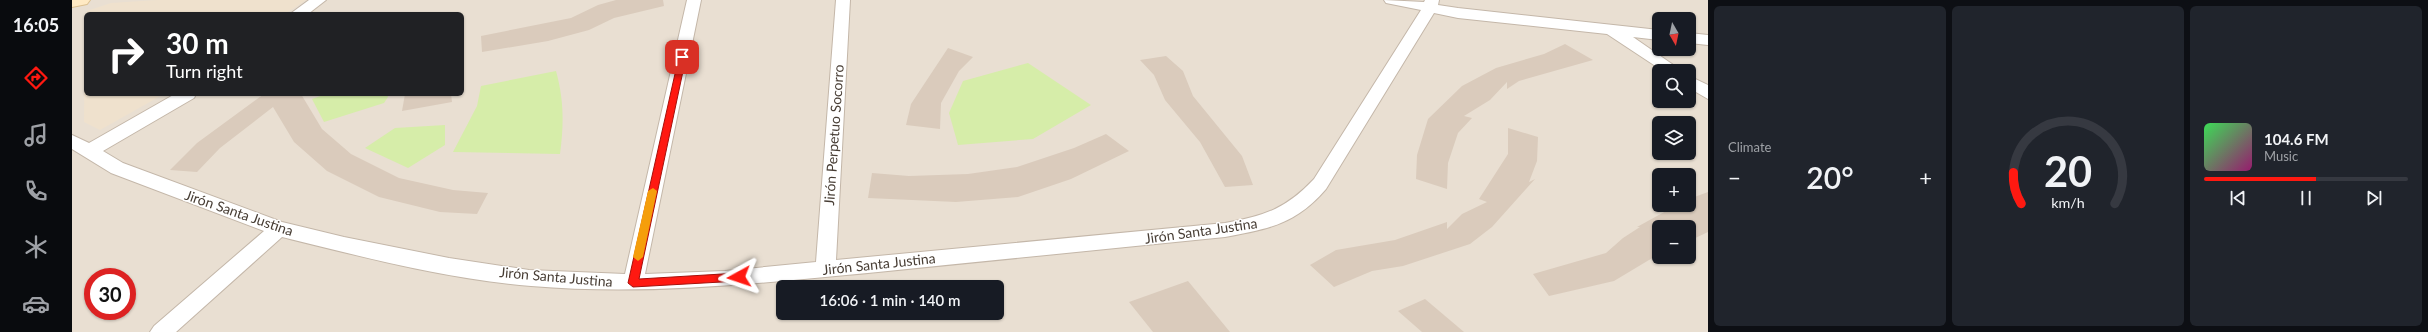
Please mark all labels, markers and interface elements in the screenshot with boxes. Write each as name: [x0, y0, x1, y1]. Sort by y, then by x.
north arrow: [1652, 12, 1696, 56]
map controls: [1652, 12, 1696, 264]
text: 16:05: [13, 14, 59, 36]
text: 30 m: [166, 26, 229, 60]
icon: right: [100, 28, 152, 80]
pin: [665, 40, 699, 74]
icon: arrive: [671, 46, 693, 68]
text: Turn right: [166, 60, 243, 82]
icon: directions: [22, 64, 50, 92]
street label: Jirón Perpetuo Socorro: [820, 64, 847, 206]
button: search: [1652, 64, 1696, 108]
button: layers: [1652, 116, 1696, 160]
icon: music: [22, 121, 50, 149]
text: 104.6 FM: [2264, 130, 2329, 148]
text: Climate: [1728, 139, 1771, 155]
text: 20: [2044, 146, 2092, 196]
text: Music: [2264, 148, 2298, 164]
text: 20°: [1806, 159, 1854, 195]
text: −: [1728, 164, 1741, 191]
text: +: [1919, 164, 1932, 191]
button: +: [1652, 168, 1696, 212]
icon: phone: [22, 177, 50, 205]
street label: Jirón Santa Justina: [183, 186, 296, 239]
icon: previous: [2227, 187, 2249, 209]
icon: pause: [2295, 187, 2317, 209]
icon: next: [2363, 187, 2385, 209]
text: km/h: [2051, 194, 2085, 211]
street label: Jirón Santa Justina: [1143, 214, 1258, 247]
button: −: [1652, 220, 1696, 264]
icon: climate: [22, 233, 50, 261]
street label: Jirón Santa Justina: [822, 249, 936, 278]
position arrow: [718, 256, 760, 298]
street label: Jirón Santa Justina: [499, 263, 613, 290]
speed limit sign: 30: [84, 268, 136, 320]
icon: car: [22, 290, 50, 318]
text: 16:06 · 1 min · 140 m: [820, 291, 960, 309]

